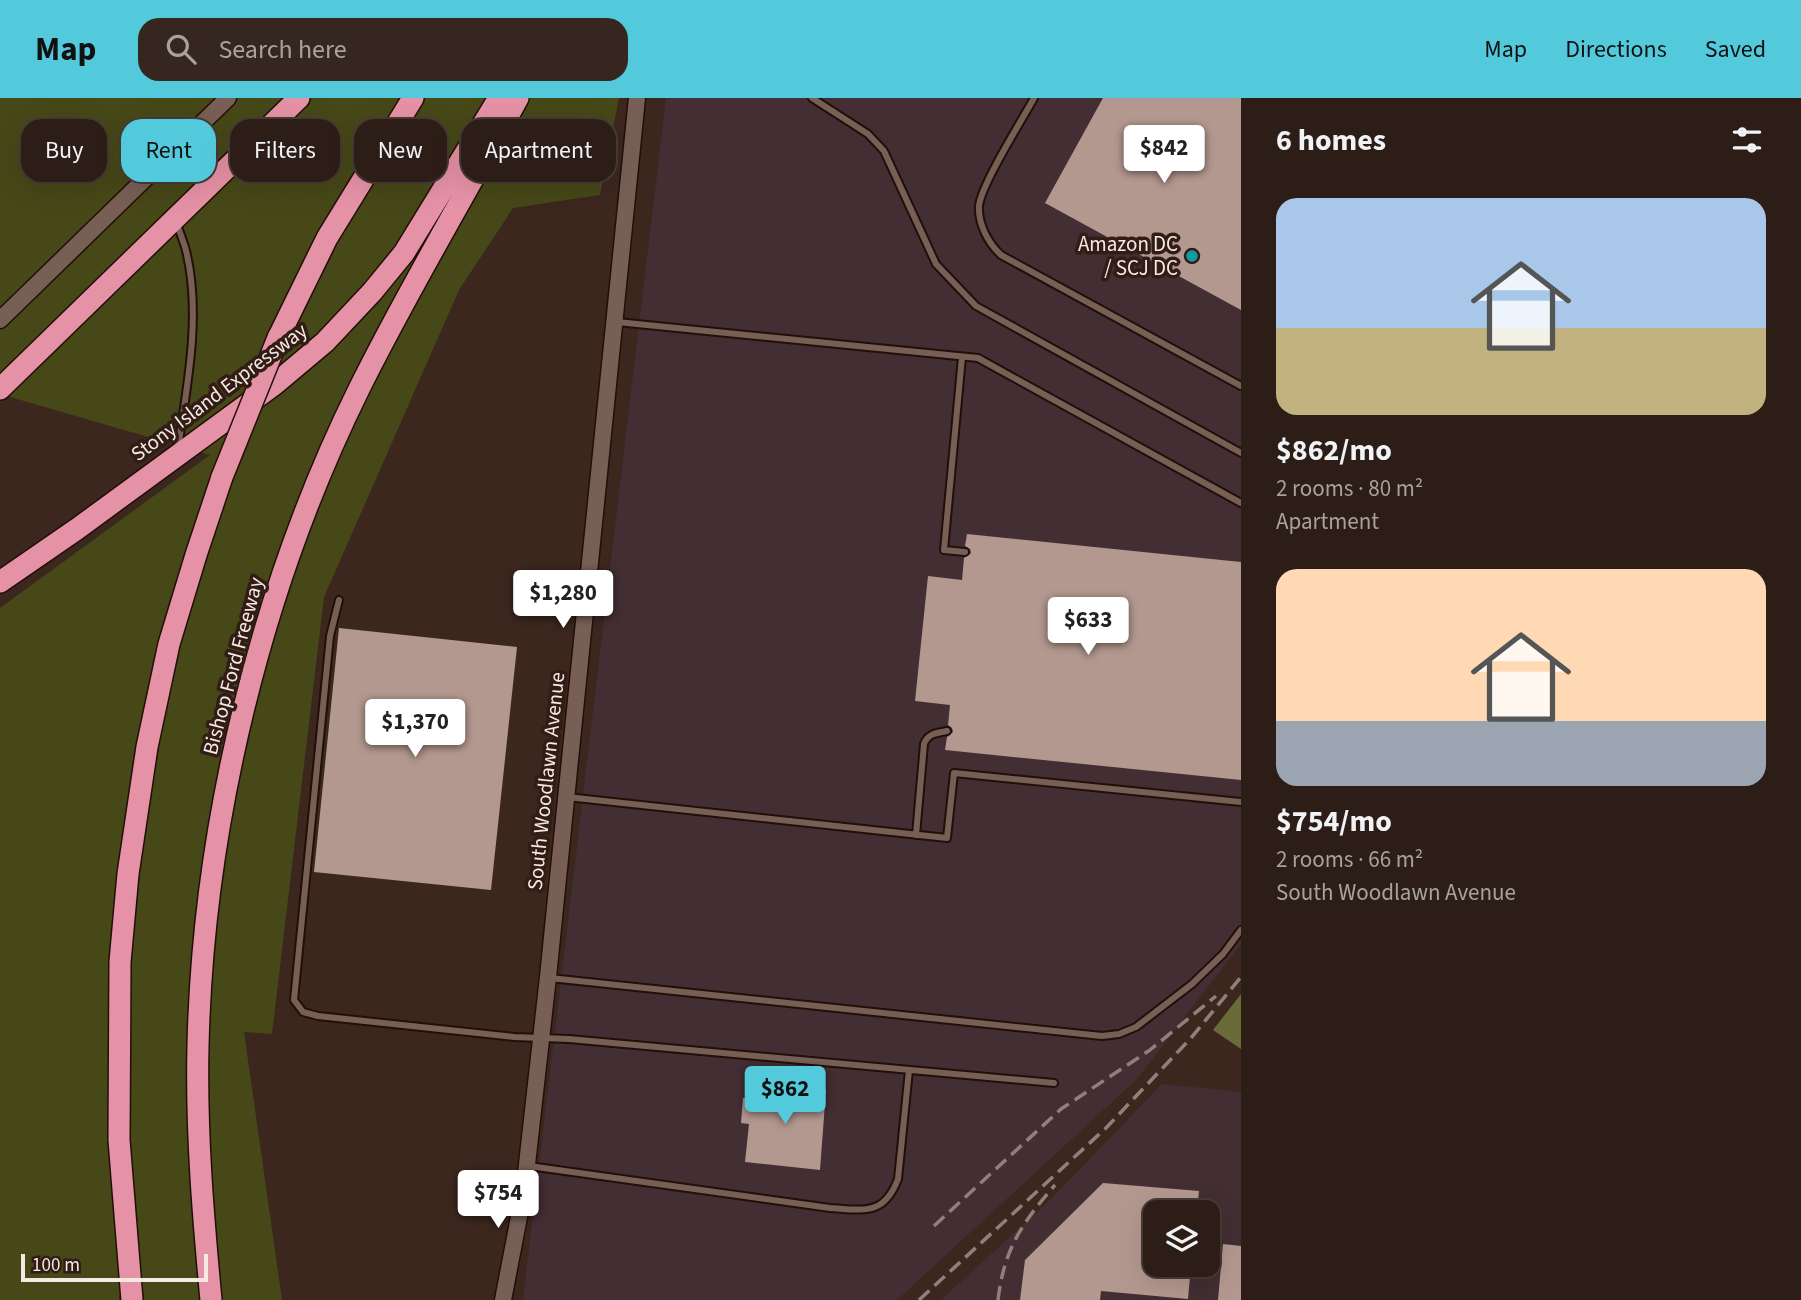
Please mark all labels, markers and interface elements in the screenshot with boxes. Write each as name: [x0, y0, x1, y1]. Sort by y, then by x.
search box: [138, 18, 628, 81]
text: Map: [35, 26, 96, 73]
icon: search: [162, 30, 200, 68]
text: Search here: [218, 31, 347, 68]
text: Map: [1484, 32, 1527, 67]
text: Directions: [1565, 32, 1667, 67]
text: Saved: [1705, 32, 1766, 67]
chip: Buy: [21, 119, 107, 182]
chip: Rent: [121, 119, 216, 182]
chip: Filters: [230, 119, 340, 182]
chip: New: [354, 119, 447, 182]
chip: Apartment: [461, 119, 616, 182]
text: 6 homes: [1276, 119, 1386, 162]
icon: filters: [1728, 121, 1766, 159]
pin: $842: [1123, 126, 1205, 185]
text: $842: [1140, 131, 1188, 164]
place label: Amazon DC / SCJ DC: [1078, 229, 1178, 283]
icon: home: [1458, 243, 1584, 369]
marker: Amazon DC / SCJ DC: [1184, 248, 1200, 264]
street label: Stony Island Expressway: [125, 316, 314, 468]
text: $862/mo: [1276, 429, 1392, 472]
text: 2 rooms · 80 m²: [1276, 472, 1423, 505]
text: Apartment: [1276, 505, 1379, 538]
pin: $1,280: [506, 570, 620, 630]
street label: Bishop Ford Freeway: [195, 574, 271, 758]
text: $1,280: [529, 576, 597, 609]
pin: $633: [1047, 598, 1129, 657]
text: $633: [1064, 603, 1112, 636]
icon: home: [1458, 614, 1584, 740]
street label: South Woodlawn Avenue: [520, 670, 572, 892]
pin: $1,370: [358, 700, 472, 759]
text: $1,370: [381, 705, 449, 738]
text: $754/mo: [1276, 800, 1392, 843]
text: 2 rooms · 66 m²: [1276, 843, 1423, 876]
text: South Woodlawn Avenue: [1276, 876, 1516, 909]
pin: $862: [744, 1066, 826, 1126]
text: $862: [761, 1072, 809, 1105]
pin: $754: [457, 1170, 539, 1230]
text: $754: [474, 1176, 522, 1209]
map controls: [1143, 1200, 1220, 1277]
button: layers: [1143, 1200, 1220, 1277]
scale bar: [21, 1251, 208, 1283]
text: 100 m: [32, 1252, 80, 1279]

